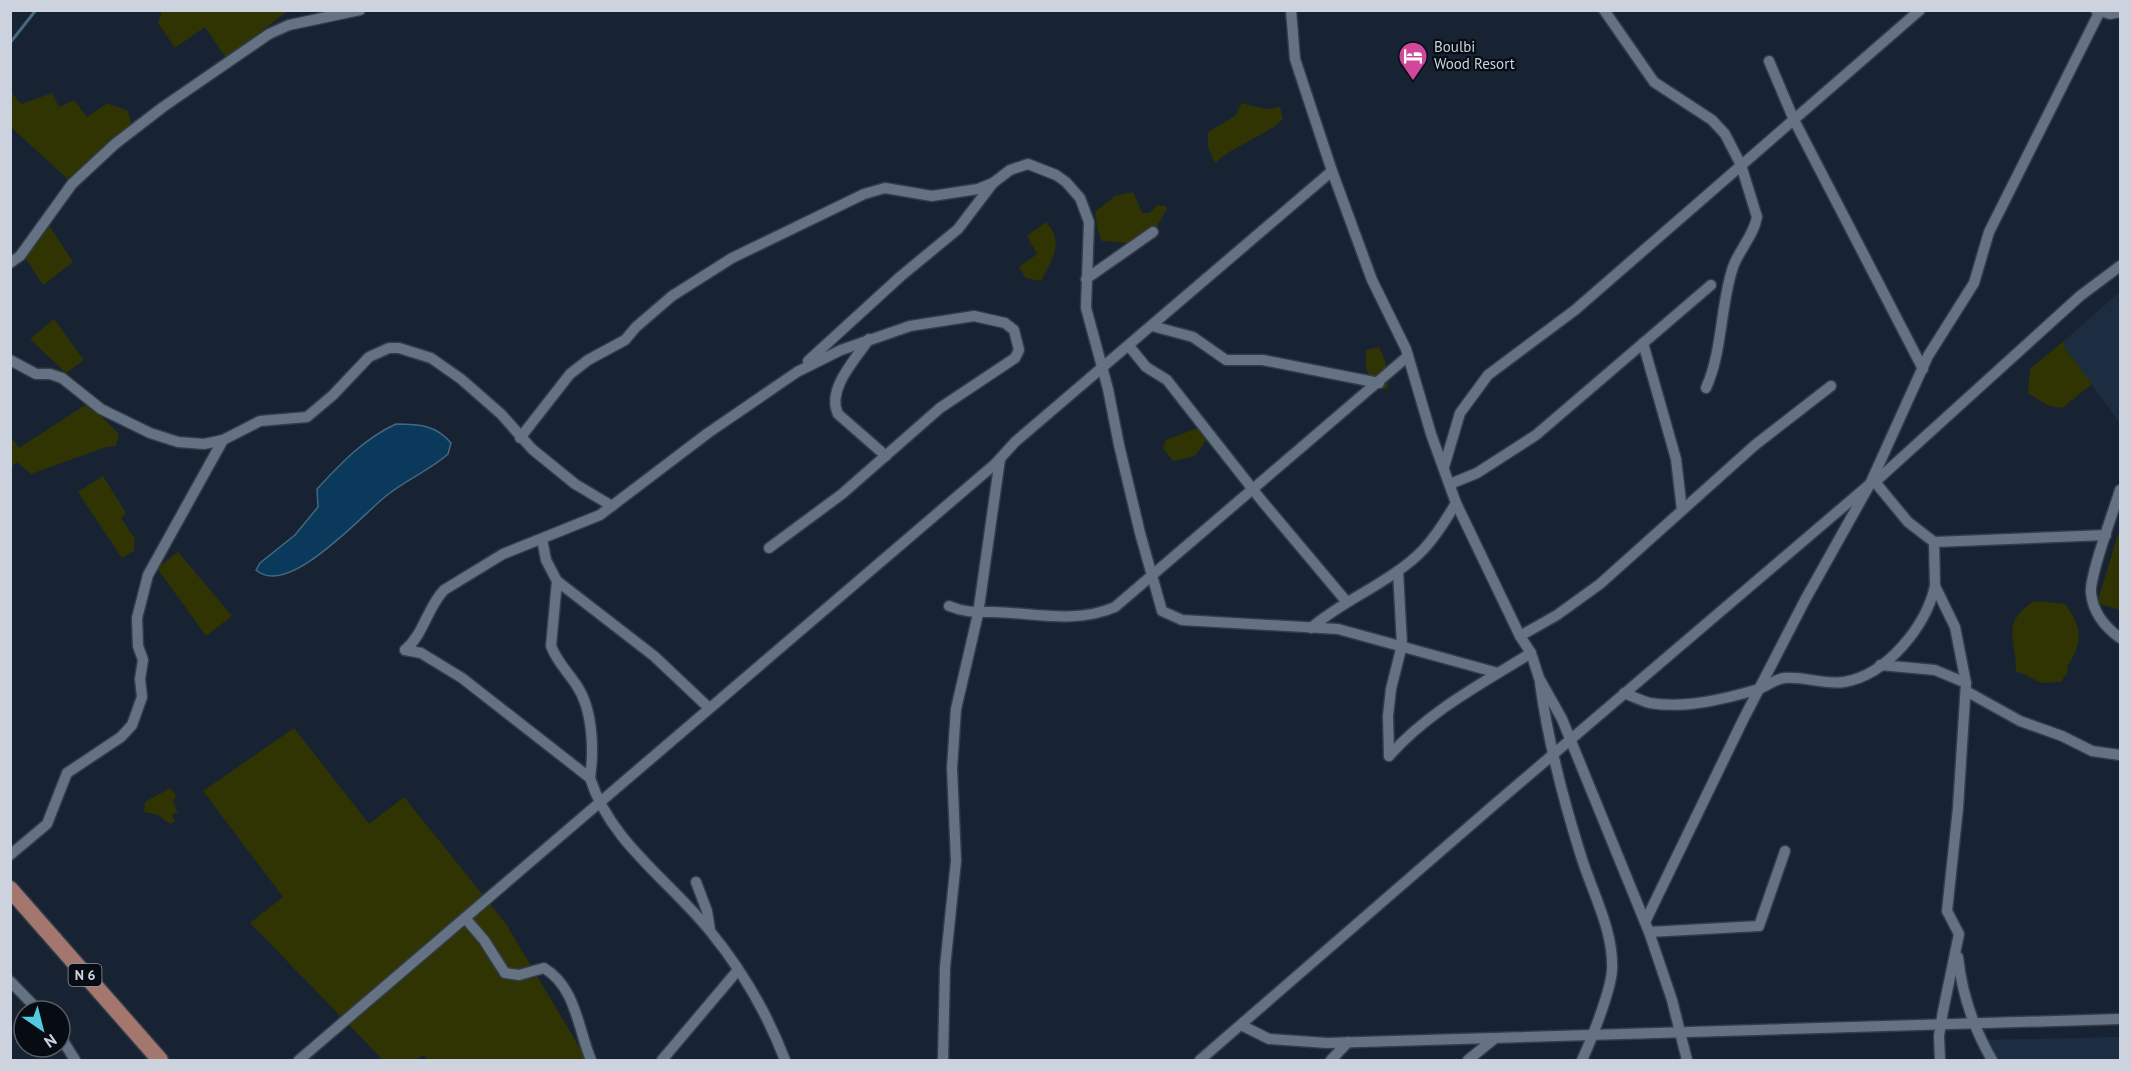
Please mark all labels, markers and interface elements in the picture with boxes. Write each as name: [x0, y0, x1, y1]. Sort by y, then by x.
place label: Boulbi Wood Resort: [1434, 37, 1515, 73]
hotel icon: Boulbi Wood Resort: [1397, 40, 1429, 82]
road number: N 6: [68, 964, 101, 986]
north arrow: [12, 999, 72, 1059]
text: N: [41, 1030, 61, 1052]

